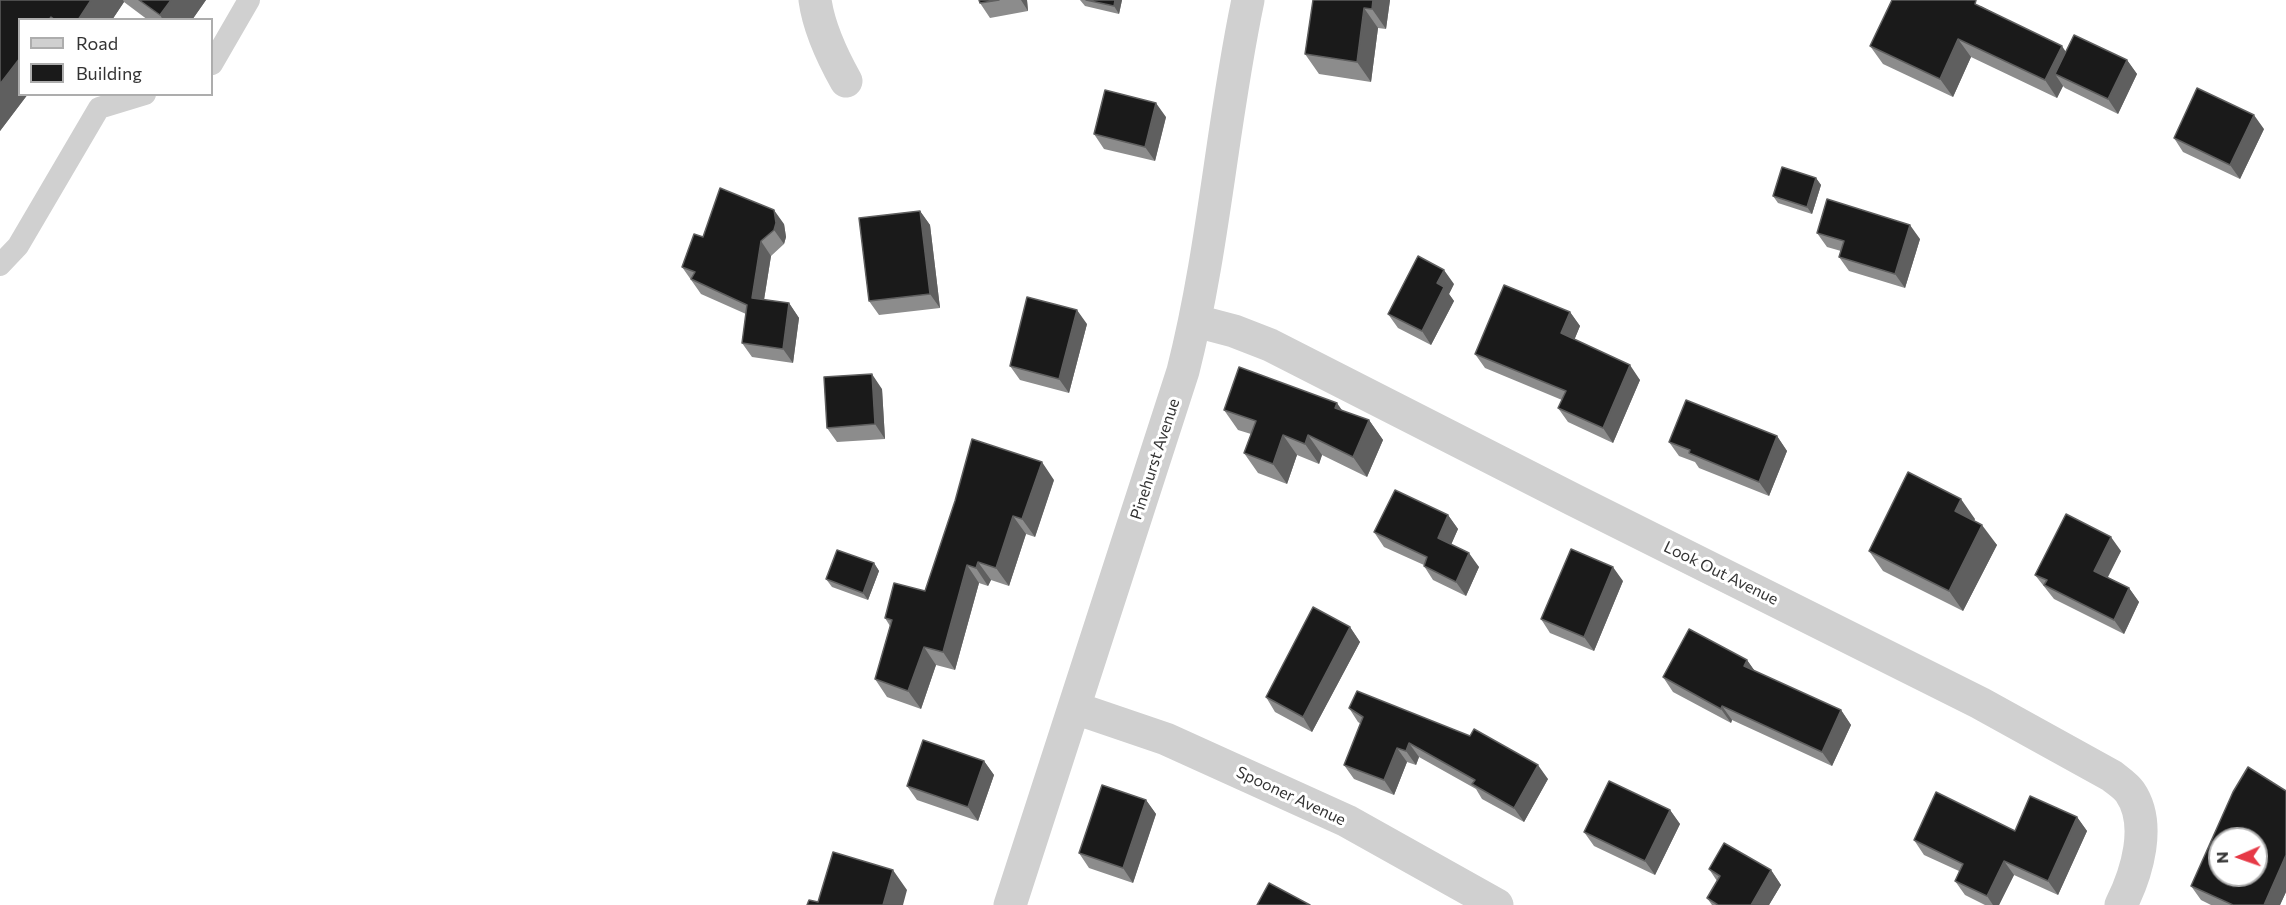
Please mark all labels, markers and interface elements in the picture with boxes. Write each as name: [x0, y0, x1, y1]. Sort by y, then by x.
legend: [18, 18, 213, 96]
text: Road: [76, 32, 118, 54]
text: Building: [76, 62, 142, 84]
street label: Pinehurst Avenue: [1126, 396, 1184, 522]
street label: Look Out Avenue: [1661, 537, 1781, 609]
street label: Spooner Avenue: [1233, 762, 1349, 830]
north arrow: [2208, 827, 2268, 887]
text: N: [2212, 851, 2231, 864]

